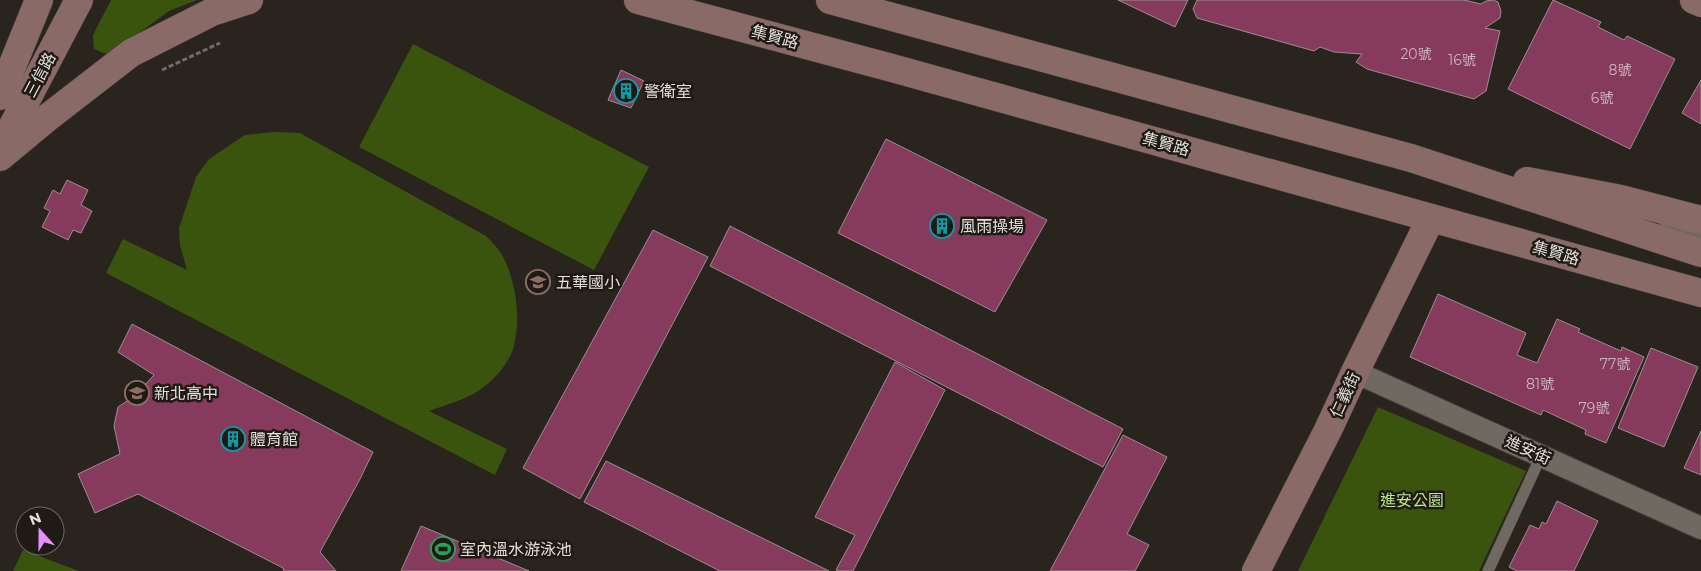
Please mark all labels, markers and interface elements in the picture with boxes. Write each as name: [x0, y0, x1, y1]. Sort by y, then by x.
street label: 集賢路: [749, 22, 801, 52]
house number: 20號: [1400, 45, 1432, 63]
street label: 三信路: [20, 49, 60, 101]
house number: 16號: [1448, 51, 1476, 69]
house number: 8號: [1609, 61, 1631, 79]
building icon: 警衛室: [613, 78, 639, 104]
place label: 警衛室: [644, 82, 692, 101]
house number: 6號: [1591, 89, 1613, 107]
street label: 集賢路: [1140, 129, 1192, 159]
building icon: 風雨操場: [929, 213, 955, 239]
place label: 風雨操場: [960, 217, 1024, 236]
street label: 集賢路: [1530, 237, 1582, 269]
school or university icon: 五華國小: [525, 269, 551, 295]
place label: 五華國小: [556, 273, 620, 292]
house number: 77號: [1600, 355, 1630, 373]
street label: 仁義街: [1326, 369, 1364, 421]
house number: 81號: [1526, 375, 1554, 393]
school or university icon: 新北高中: [124, 380, 150, 406]
place label: 新北高中: [154, 384, 218, 403]
house number: 79號: [1579, 399, 1609, 417]
building icon: 體育館: [220, 426, 246, 452]
place label: 體育館: [250, 430, 298, 449]
street label: 進安街: [1502, 432, 1554, 468]
park label: 進安公園: [1380, 491, 1444, 510]
north arrow: [15, 506, 65, 556]
text: N: [27, 508, 44, 529]
sports icon: 室內溫水游泳池: [430, 536, 456, 562]
place label: 室內溫水游泳池: [460, 540, 572, 559]

